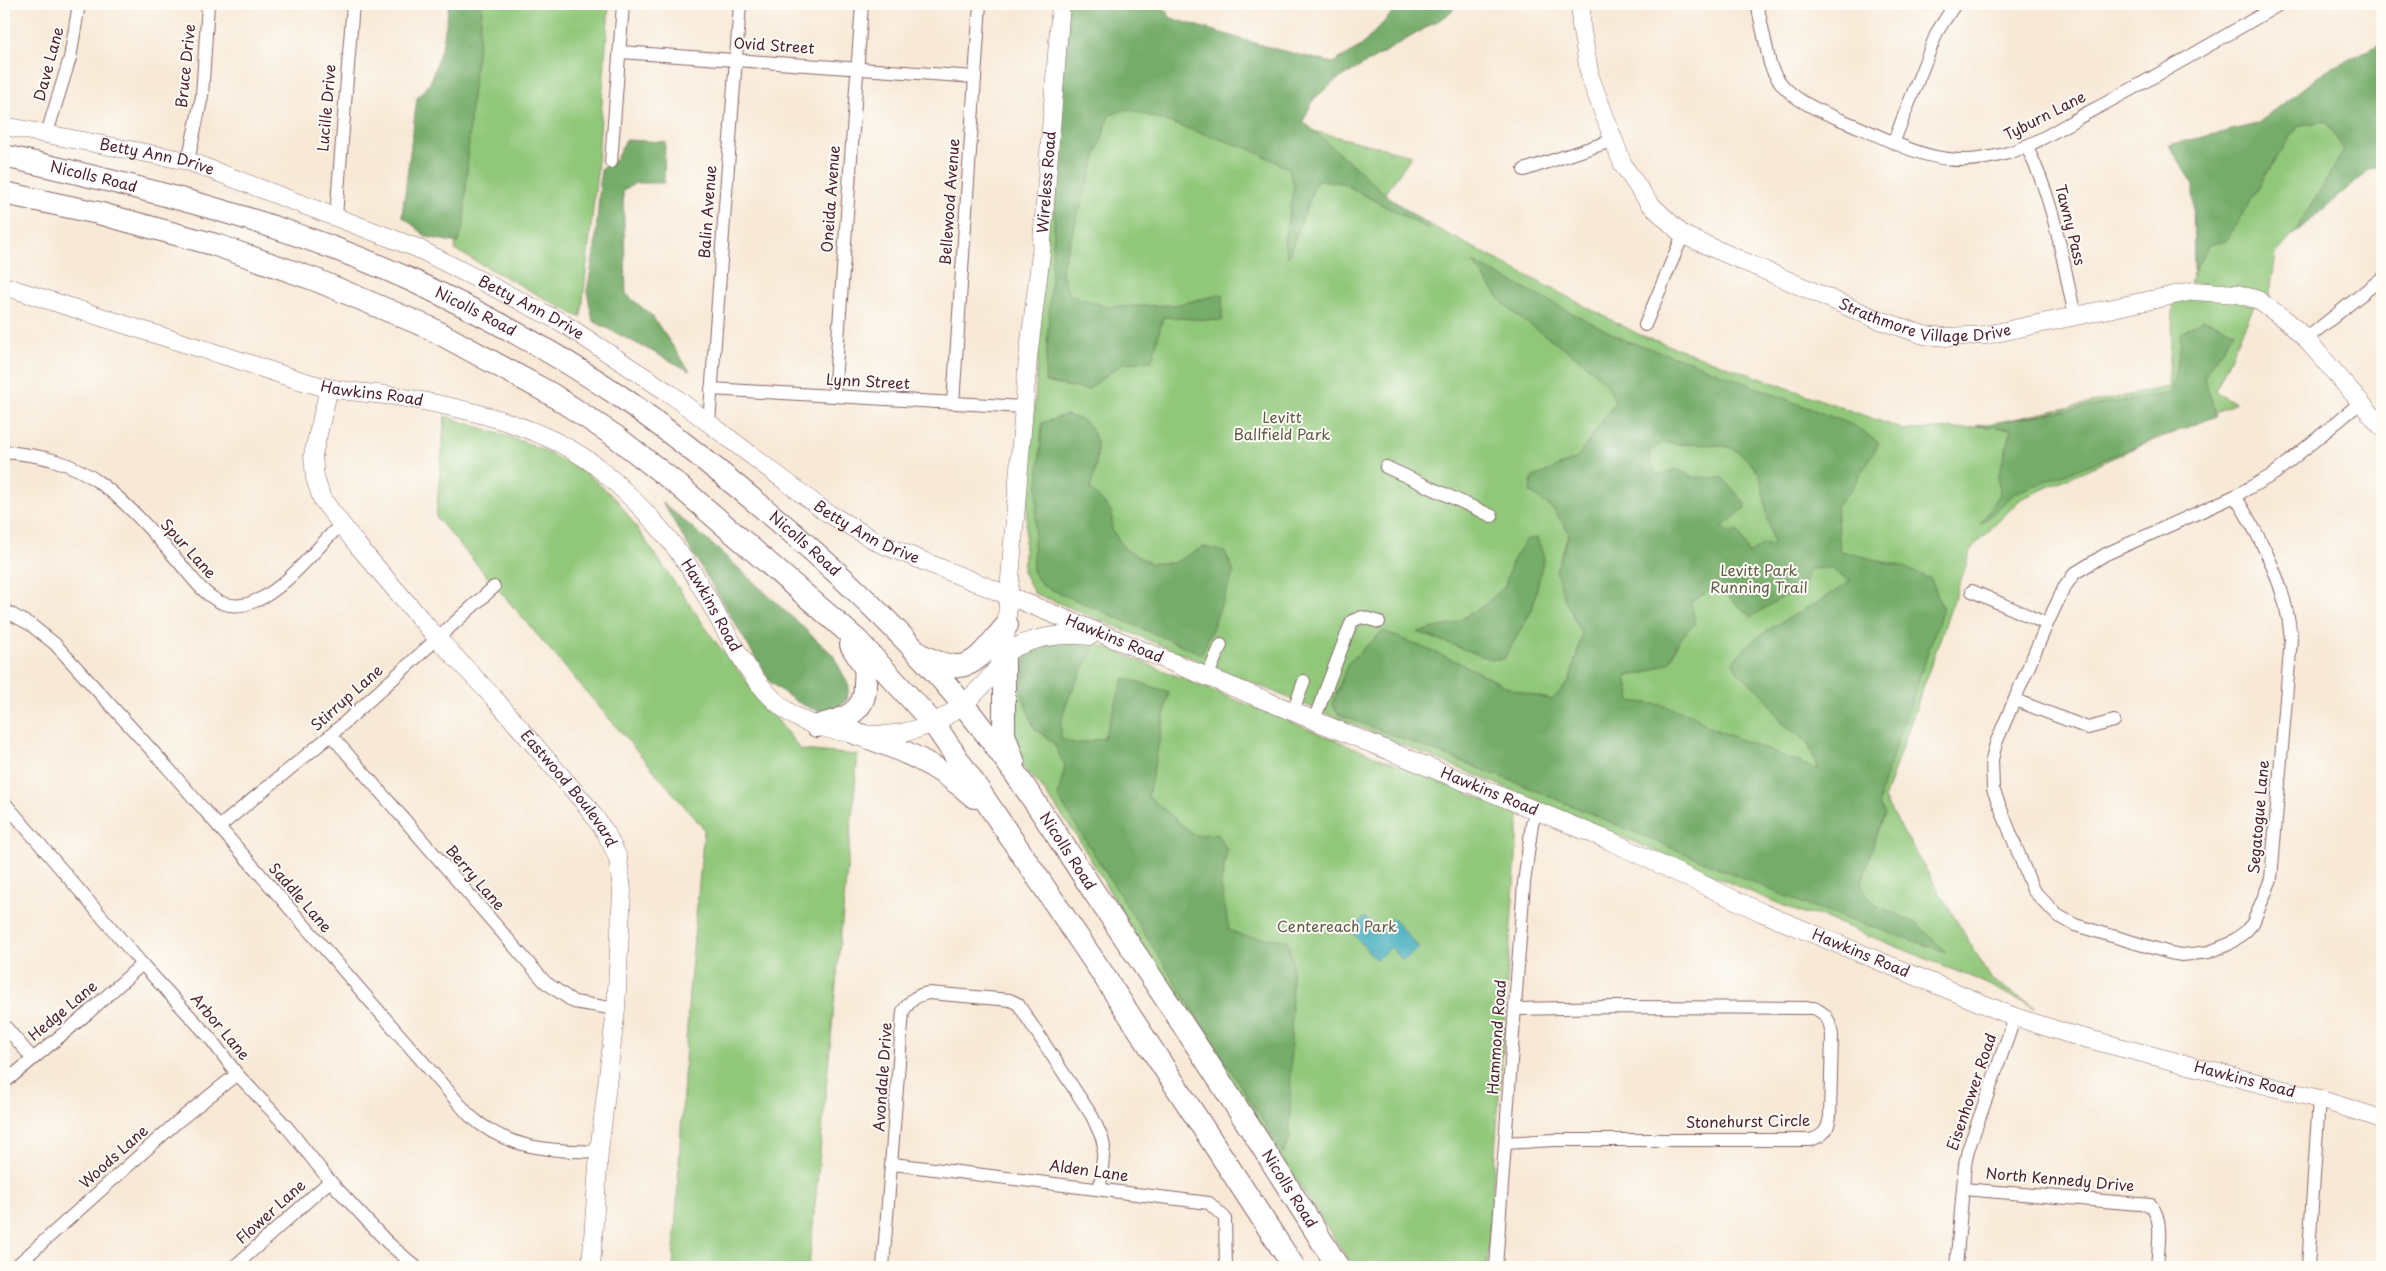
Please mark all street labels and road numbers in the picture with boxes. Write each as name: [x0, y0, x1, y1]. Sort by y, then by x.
street label: Bruce Drive: [169, 23, 200, 109]
street label: Dave Lane: [27, 24, 68, 103]
street label: Ovid Street: [733, 30, 815, 59]
street label: Lucille Drive: [310, 63, 341, 152]
street label: Tyburn Lane: [1999, 84, 2089, 145]
street label: Wireless Road: [1030, 130, 1061, 234]
street label: Betty Ann Drive: [98, 131, 218, 180]
street label: Bellewood Avenue: [933, 138, 964, 266]
street label: Oneida Avenue: [814, 145, 845, 253]
street label: Nicolls Road: [48, 154, 140, 197]
street label: Balin Avenue: [692, 165, 721, 259]
street label: Tawny Pass: [2050, 182, 2093, 268]
street label: Betty Ann Drive: [475, 269, 589, 344]
street label: Nicolls Road: [431, 280, 521, 341]
street label: Strathmore Village Drive: [1835, 291, 2013, 347]
street label: Lynn Street: [826, 367, 911, 394]
street label: Hawkins Road: [319, 373, 425, 411]
street label: Betty Ann Drive: [810, 494, 924, 568]
street label: Nicolls Road: [765, 505, 847, 581]
street label: Spur Lane: [156, 513, 222, 583]
street label: Hawkins Road: [677, 554, 748, 656]
street label: Hawkins Road: [1063, 607, 1167, 668]
street label: Stirrup Lane: [305, 658, 387, 736]
street label: Eastwood Boulevard: [516, 724, 624, 850]
street label: Segatogue Lane: [2241, 759, 2274, 875]
street label: Hawkins Road: [1438, 760, 1542, 821]
street label: Nicolls Road: [1035, 807, 1103, 894]
street label: Berry Lane: [441, 839, 511, 915]
street label: Saddle Lane: [264, 857, 338, 937]
street label: Hawkins Road: [1809, 922, 1914, 982]
street label: Hedge Lane: [22, 974, 102, 1046]
street label: Hammond Road: [1480, 979, 1511, 1095]
street label: Arbor Lane: [186, 987, 256, 1065]
street label: Avondale Drive: [866, 1021, 897, 1132]
street label: Eisenhower Road: [1940, 1030, 2001, 1153]
street label: Hawkins Road: [2192, 1054, 2298, 1102]
street label: Stonehurst Circle: [1685, 1108, 1811, 1133]
street label: Woods Lane: [73, 1119, 153, 1193]
street label: Nicolls Road: [1257, 1144, 1324, 1232]
street label: Alden Lane: [1048, 1153, 1130, 1186]
street label: North Kennedy Drive: [1985, 1161, 2135, 1196]
street label: Flower Lane: [230, 1173, 310, 1249]

